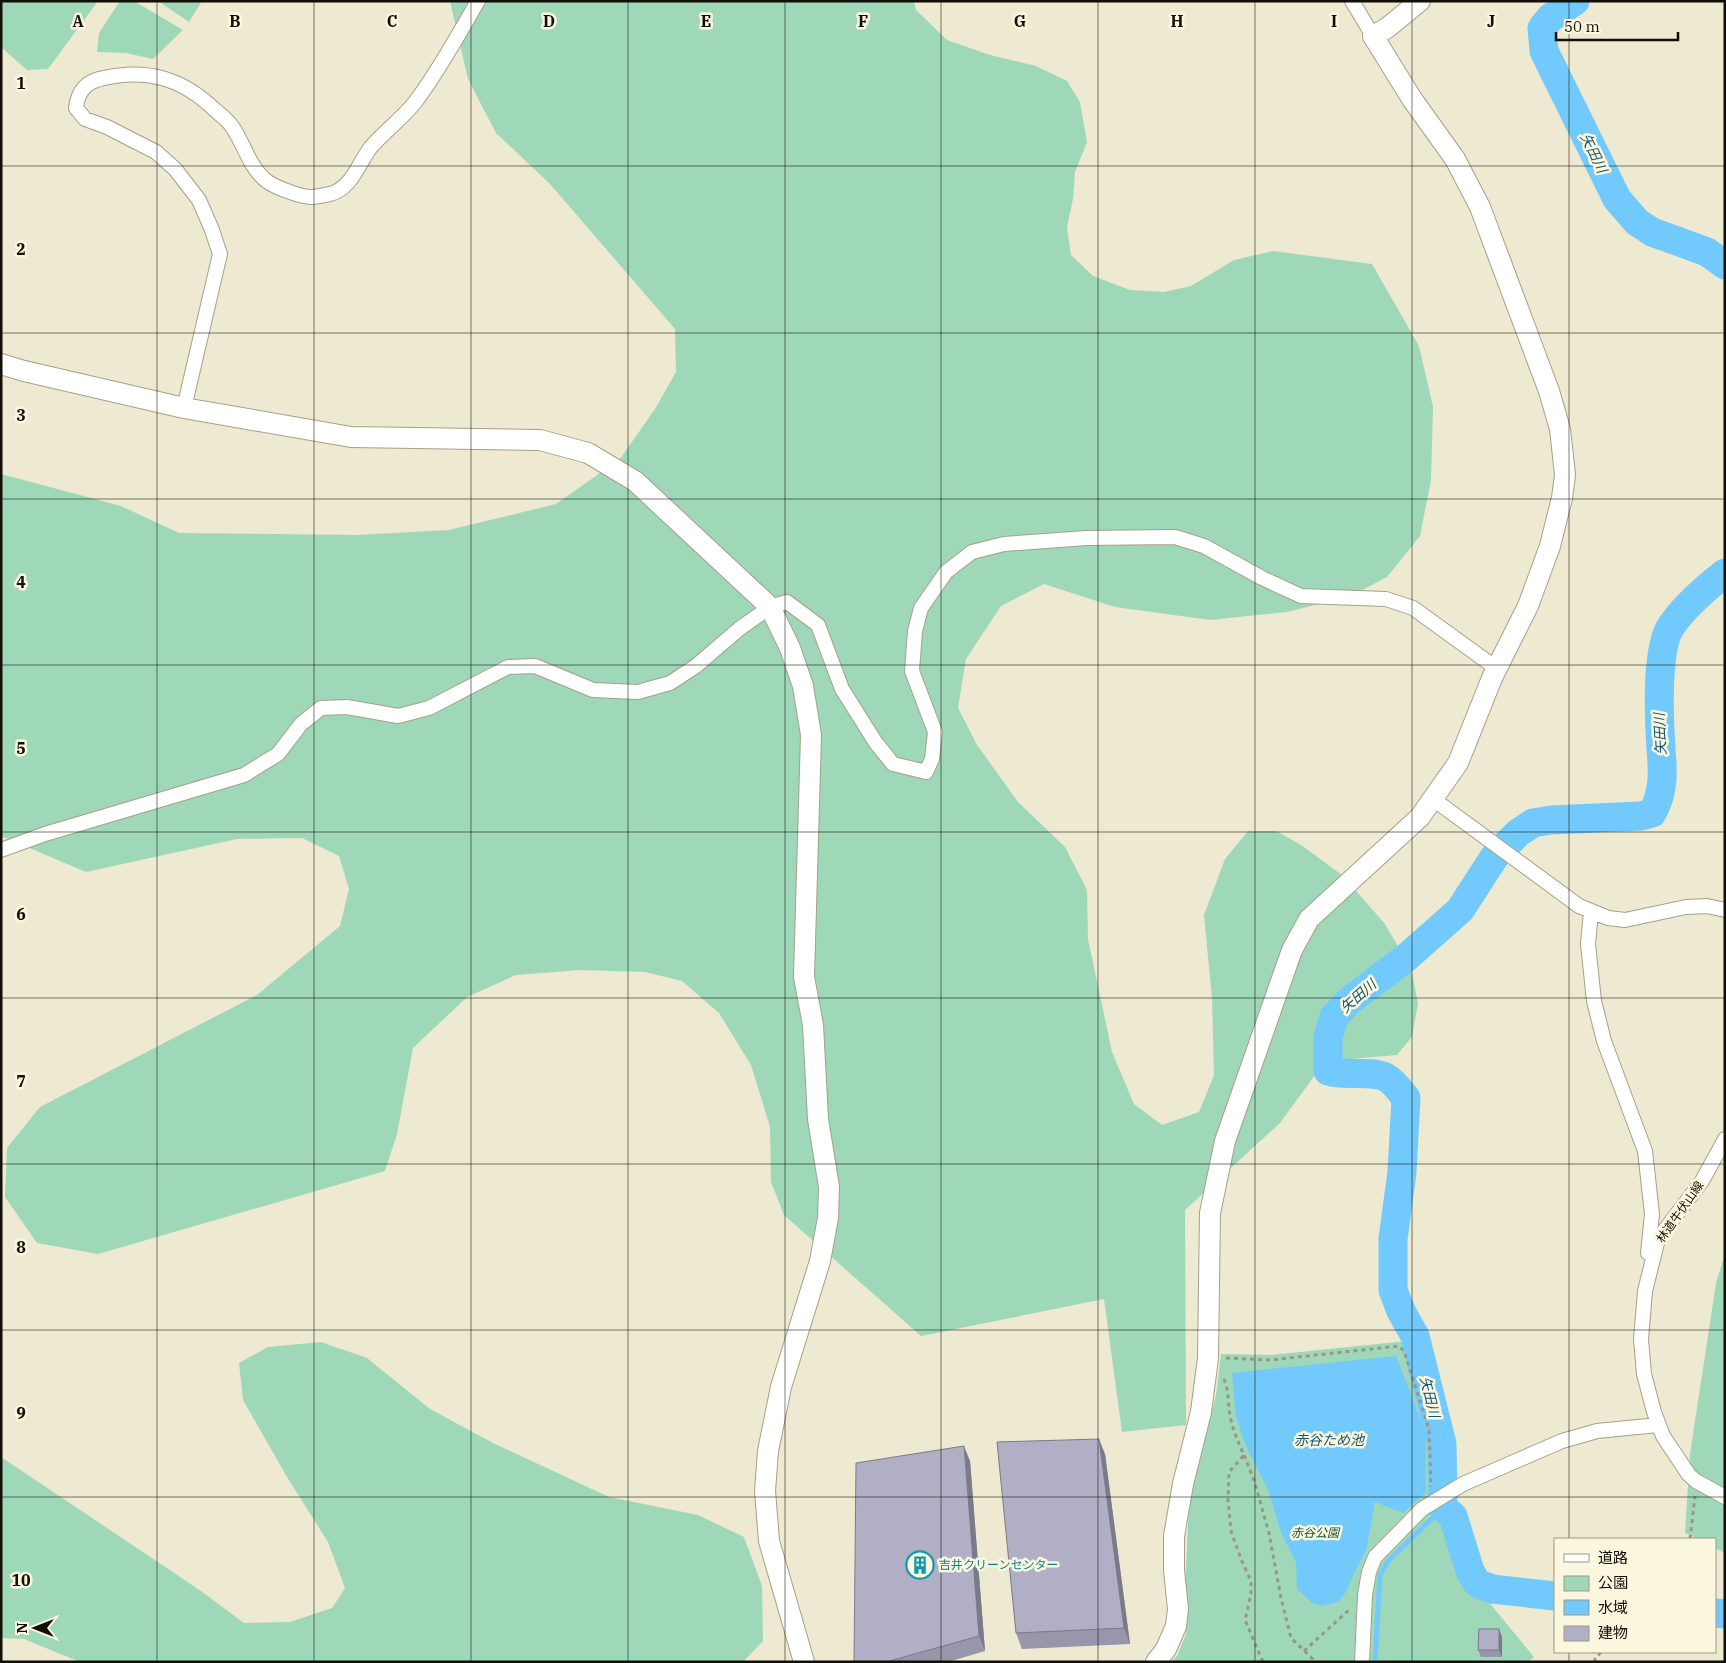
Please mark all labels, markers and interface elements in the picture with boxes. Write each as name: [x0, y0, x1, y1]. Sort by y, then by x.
scale bar: [1556, 10, 1678, 42]
text: A: [72, 11, 84, 31]
text: B: [229, 11, 241, 31]
text: C: [387, 11, 397, 31]
text: D: [543, 11, 555, 31]
text: E: [701, 11, 711, 31]
text: F: [858, 11, 868, 31]
text: G: [1014, 11, 1026, 31]
text: H: [1171, 11, 1184, 31]
text: I: [1331, 11, 1337, 31]
text: J: [1487, 11, 1495, 31]
text: 50 m: [1564, 17, 1600, 36]
text: 1: [16, 73, 26, 93]
water label: 矢田川: [1577, 130, 1612, 178]
text: 2: [16, 239, 26, 259]
text: 3: [16, 405, 26, 425]
text: 4: [16, 572, 26, 592]
water label: 矢田川: [1650, 711, 1670, 755]
text: 5: [16, 738, 26, 758]
text: 6: [16, 904, 26, 924]
water label: 矢田川: [1336, 974, 1381, 1017]
text: 7: [16, 1071, 26, 1091]
street label: 林道牛伏山線: [1653, 1178, 1706, 1246]
text: 8: [16, 1237, 26, 1257]
water label: 矢田川: [1416, 1374, 1444, 1421]
text: 9: [16, 1403, 26, 1423]
water label: 赤谷ため池: [1294, 1431, 1366, 1449]
park label: 赤谷公園: [1291, 1525, 1341, 1540]
legend: [1554, 1538, 1716, 1653]
text: 道路: [1598, 1548, 1628, 1567]
building icon: 吉井クリーンセンター: [905, 1550, 935, 1580]
place label: 吉井クリーンセンター: [939, 1557, 1058, 1572]
text: 10: [11, 1570, 31, 1590]
text: 公園: [1598, 1573, 1628, 1592]
text: 水域: [1598, 1598, 1628, 1617]
north arrow: [10, 1603, 60, 1653]
text: N: [13, 1622, 31, 1634]
text: 建物: [1598, 1623, 1628, 1642]

